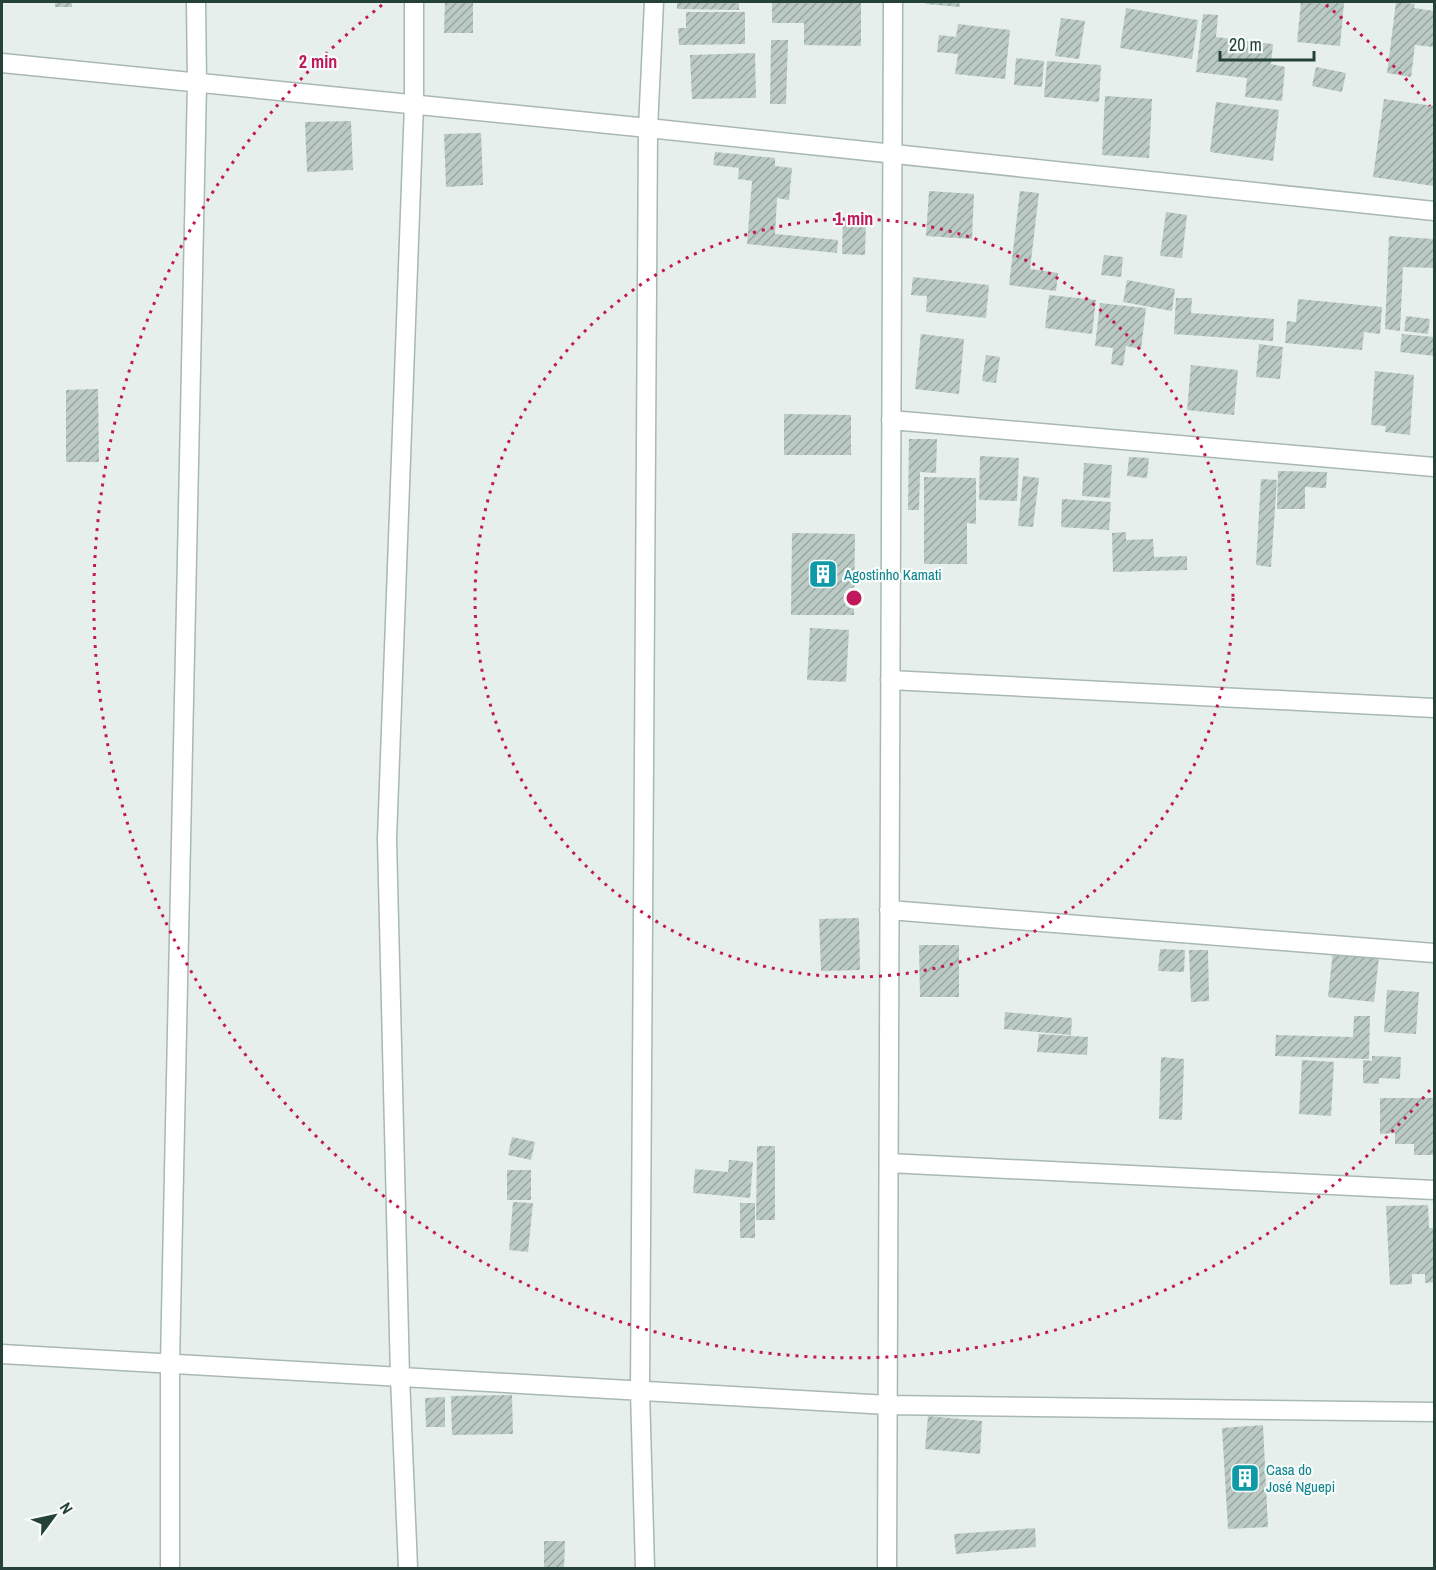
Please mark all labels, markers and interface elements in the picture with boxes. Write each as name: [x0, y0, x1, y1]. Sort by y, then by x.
scale bar: [1220, 24, 1314, 62]
text: 20 m: [1229, 32, 1262, 57]
text: 2 min: [299, 49, 337, 74]
text: 1 min: [835, 206, 873, 231]
building icon: Agostinho Kamati: [807, 558, 839, 590]
place label: Agostinho Kamati: [843, 564, 942, 585]
centre of rings: [844, 588, 864, 608]
place label: Casa do José Nguepi: [1266, 1459, 1335, 1497]
building icon: Casa do José Nguepi: [1229, 1462, 1261, 1494]
north arrow: [24, 1486, 84, 1546]
text: N: [55, 1498, 78, 1518]

